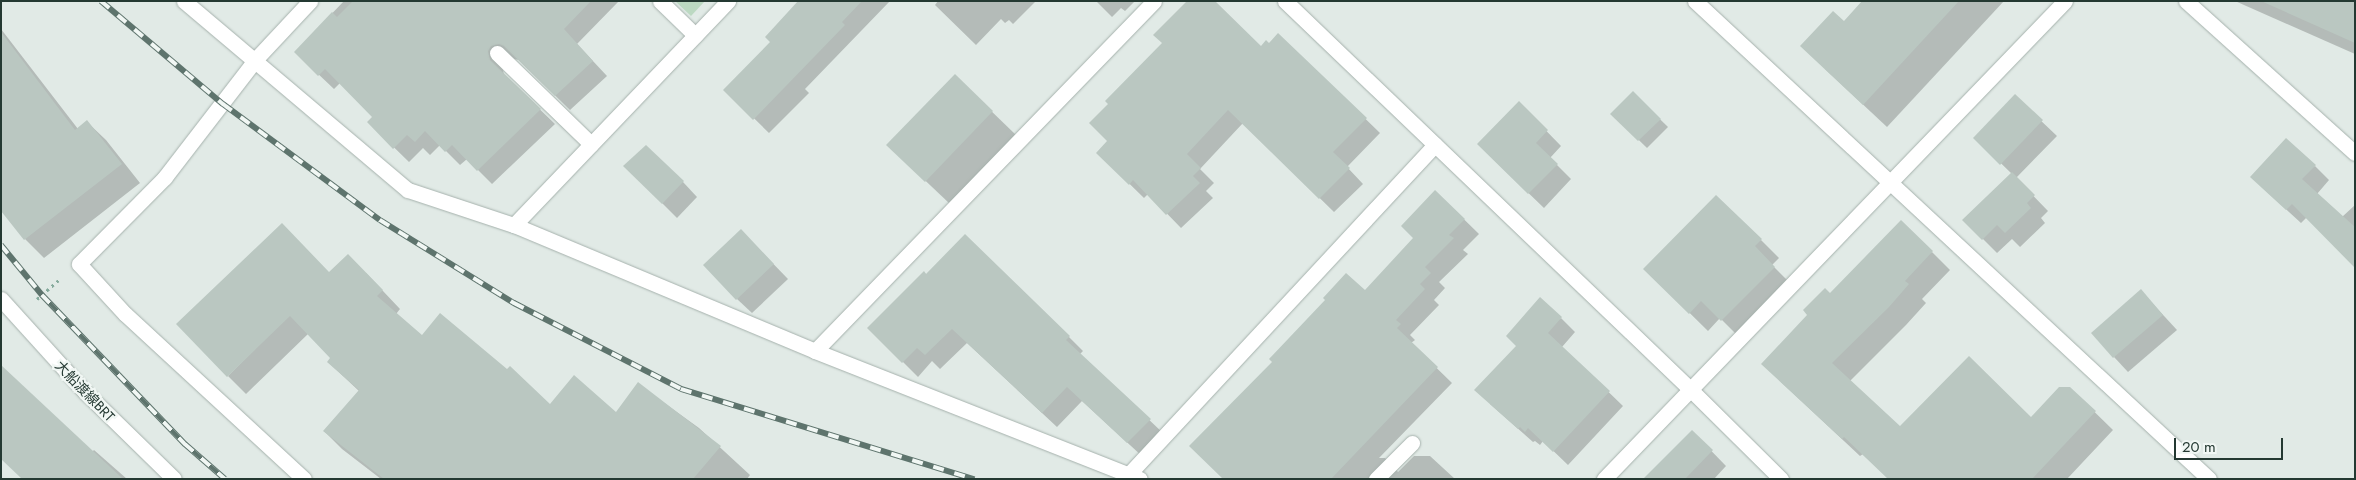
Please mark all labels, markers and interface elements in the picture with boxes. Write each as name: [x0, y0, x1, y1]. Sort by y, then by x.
street label: 大船渡線BRT: [52, 357, 118, 425]
scale bar: [2176, 428, 2285, 460]
text: 20 m: [2182, 436, 2216, 458]

